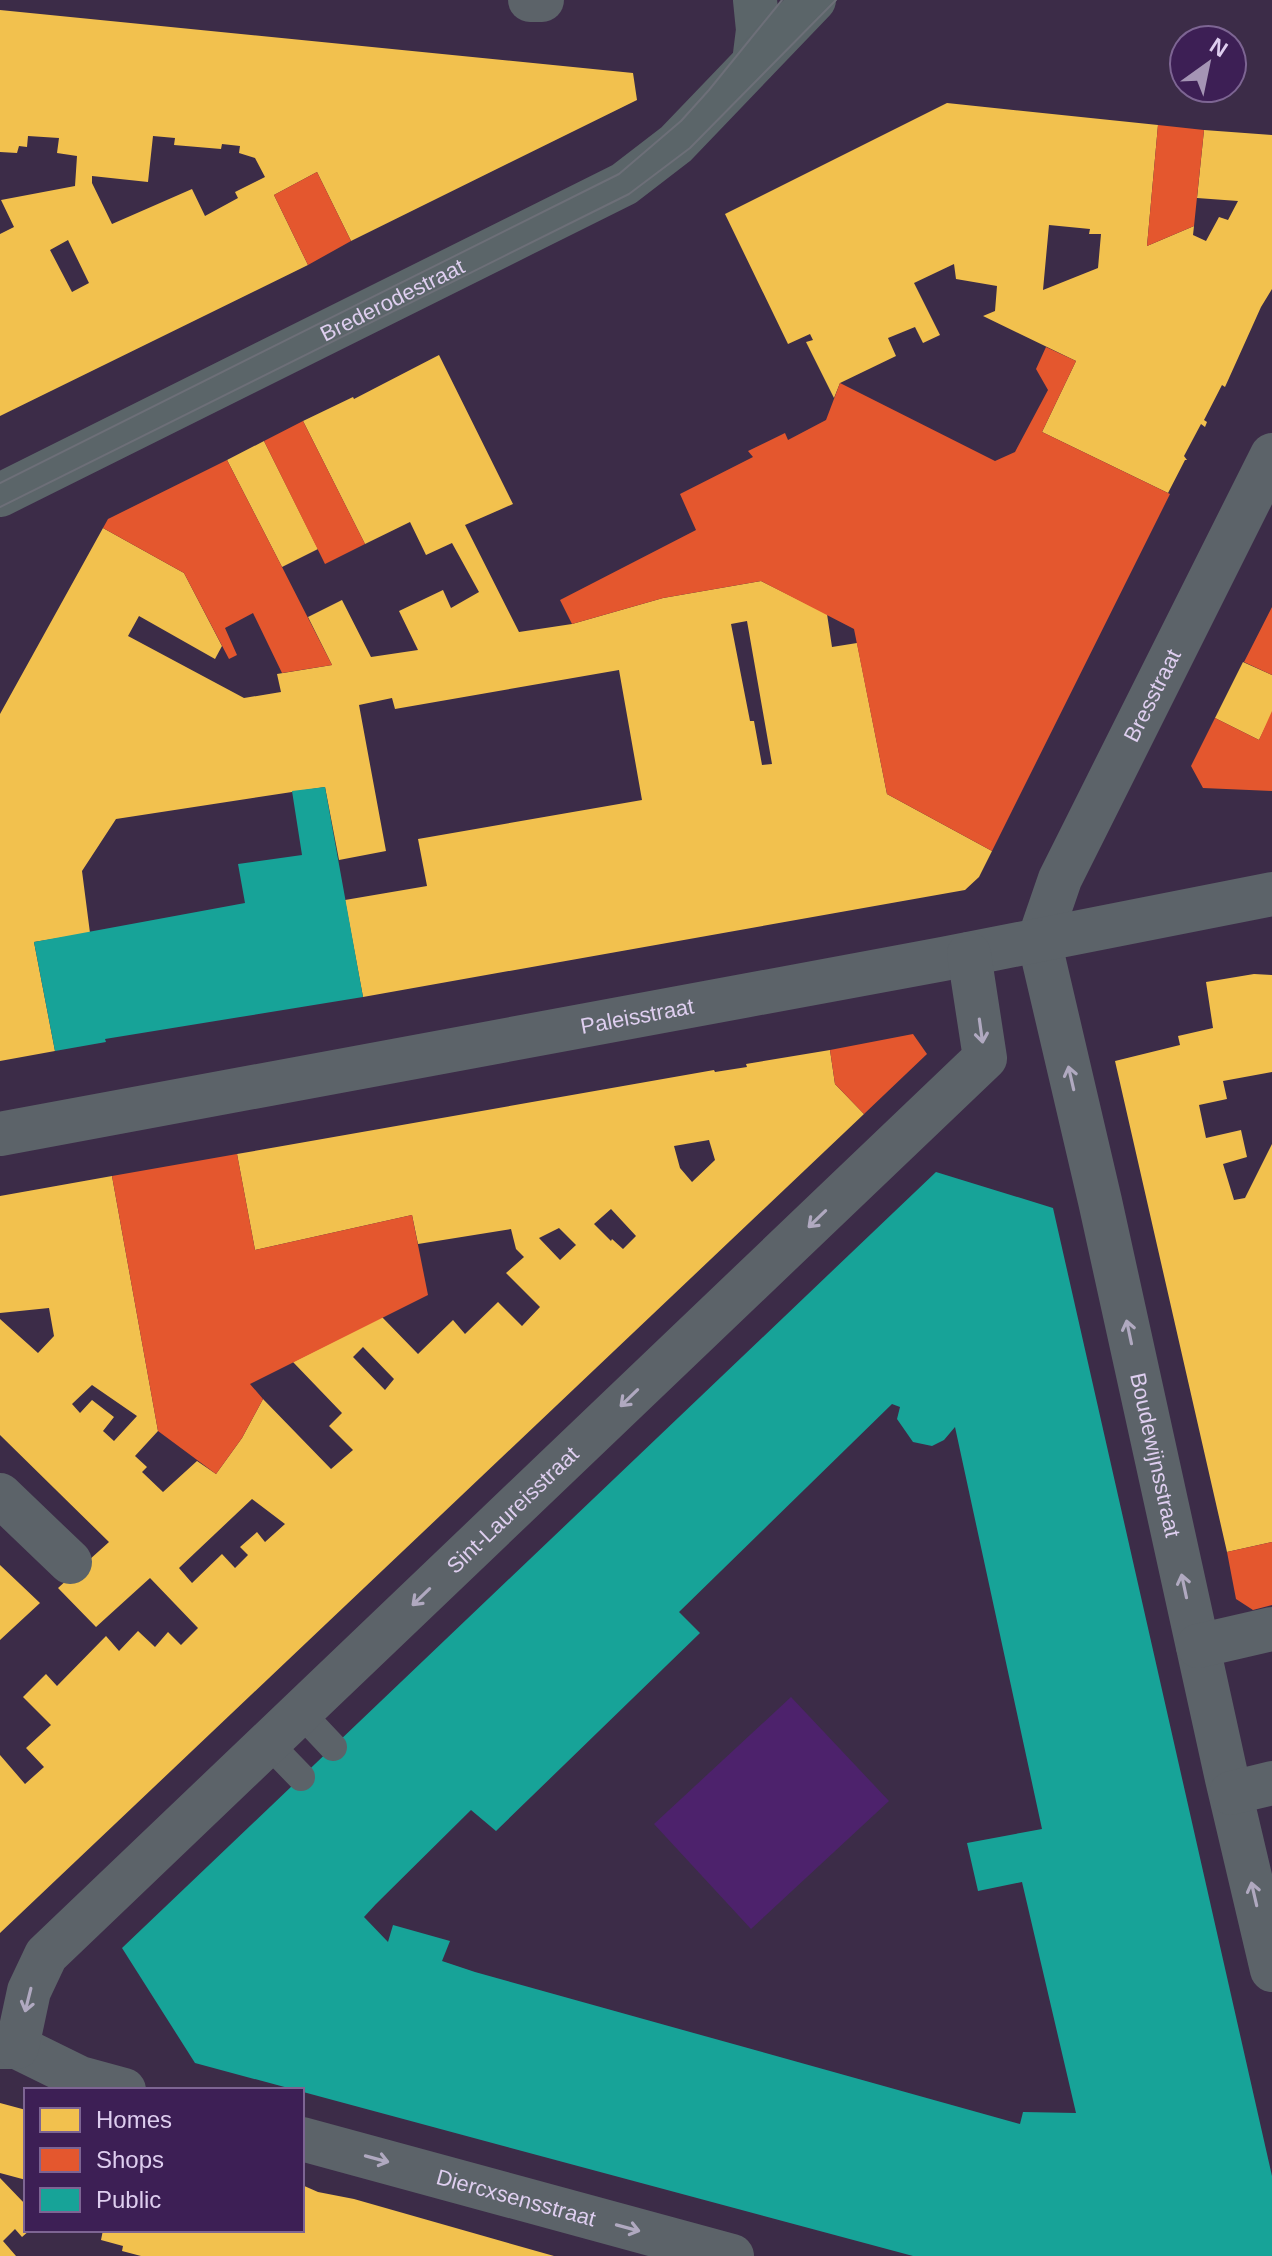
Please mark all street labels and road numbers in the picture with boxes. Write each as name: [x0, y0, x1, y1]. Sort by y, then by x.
street label: Brederodestraat: [316, 253, 468, 346]
street label: Bresstraat: [1118, 645, 1186, 746]
street label: Paleisstraat: [578, 993, 696, 1039]
street label: Boudewijnsstraat: [1126, 1370, 1186, 1539]
street label: Sint-Laureisstraat: [441, 1441, 583, 1578]
street label: Diercxsensstraat: [434, 2164, 599, 2231]

